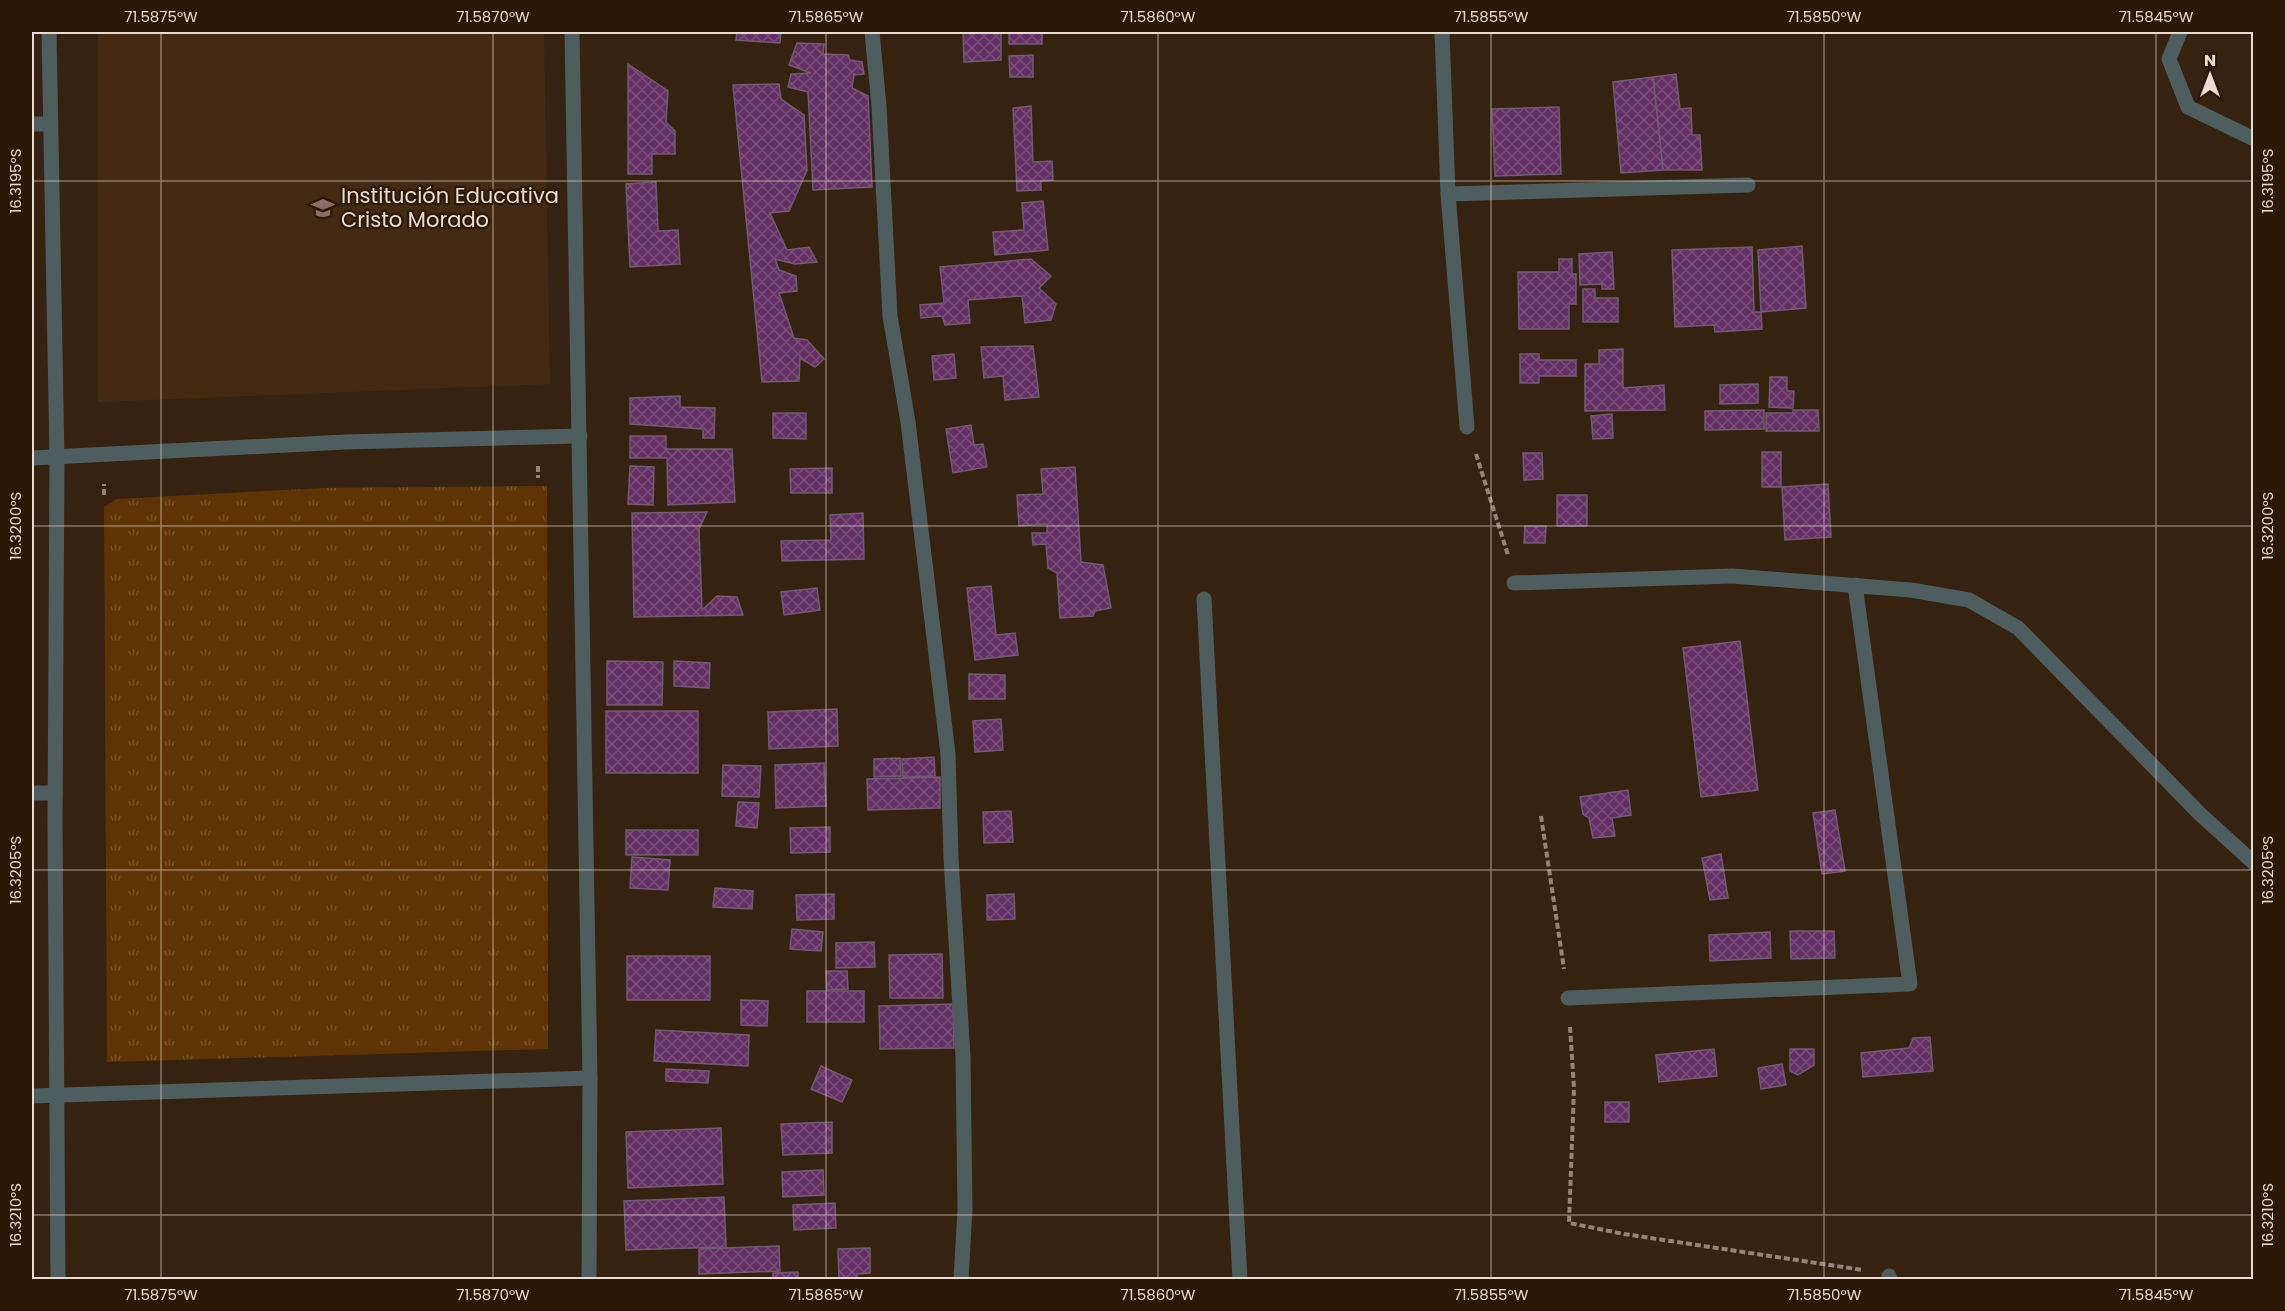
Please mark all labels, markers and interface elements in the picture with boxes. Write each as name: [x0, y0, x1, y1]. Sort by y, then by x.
text: 71.5875°W: [124, 6, 198, 27]
text: 71.5870°W: [456, 6, 530, 27]
text: 71.5865°W: [789, 6, 864, 27]
text: 71.5860°W: [1121, 6, 1196, 27]
text: 71.5855°W: [1454, 6, 1529, 27]
text: 71.5850°W: [1787, 6, 1862, 27]
text: 71.5845°W: [2119, 6, 2194, 27]
north arrow: [2180, 45, 2240, 105]
text: N: [2204, 49, 2216, 72]
text: 16.3195°S: [5, 149, 26, 213]
text: 16.3195°S: [2257, 149, 2278, 213]
place label: Institución Educativa Cristo Morado: [341, 181, 559, 234]
school or university icon: Institución Educativa Cristo Morado: [310, 195, 336, 221]
text: 16.3200°S: [5, 492, 26, 560]
text: 16.3200°S: [2257, 492, 2278, 560]
text: 16.3205°S: [5, 836, 26, 904]
text: 16.3205°S: [2257, 836, 2278, 904]
text: 16.3210°S: [5, 1183, 26, 1247]
text: 16.3210°S: [2257, 1183, 2278, 1247]
text: 71.5875°W: [124, 1284, 198, 1305]
text: 71.5870°W: [456, 1284, 530, 1305]
text: 71.5865°W: [789, 1284, 864, 1305]
text: 71.5860°W: [1121, 1284, 1196, 1305]
text: 71.5855°W: [1454, 1284, 1529, 1305]
text: 71.5850°W: [1787, 1284, 1862, 1305]
text: 71.5845°W: [2119, 1284, 2194, 1305]

